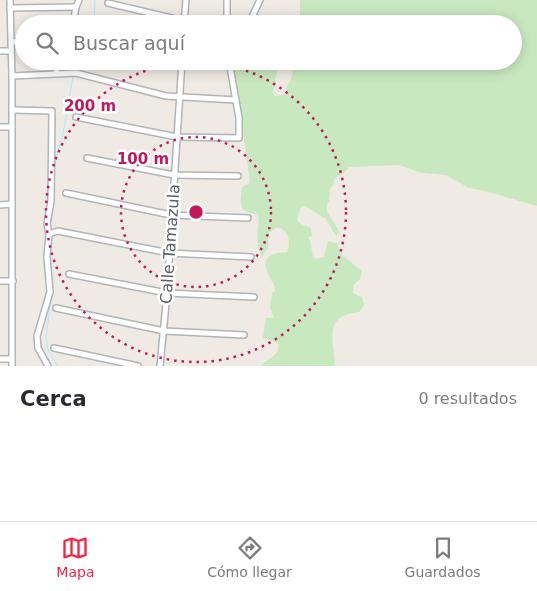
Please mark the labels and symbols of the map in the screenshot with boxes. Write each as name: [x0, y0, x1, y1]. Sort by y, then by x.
text: 200 m: [64, 97, 116, 115]
text: 100 m: [117, 150, 169, 168]
street label: Calle Tamazula: [156, 184, 184, 304]
centre of rings: [187, 203, 205, 221]

